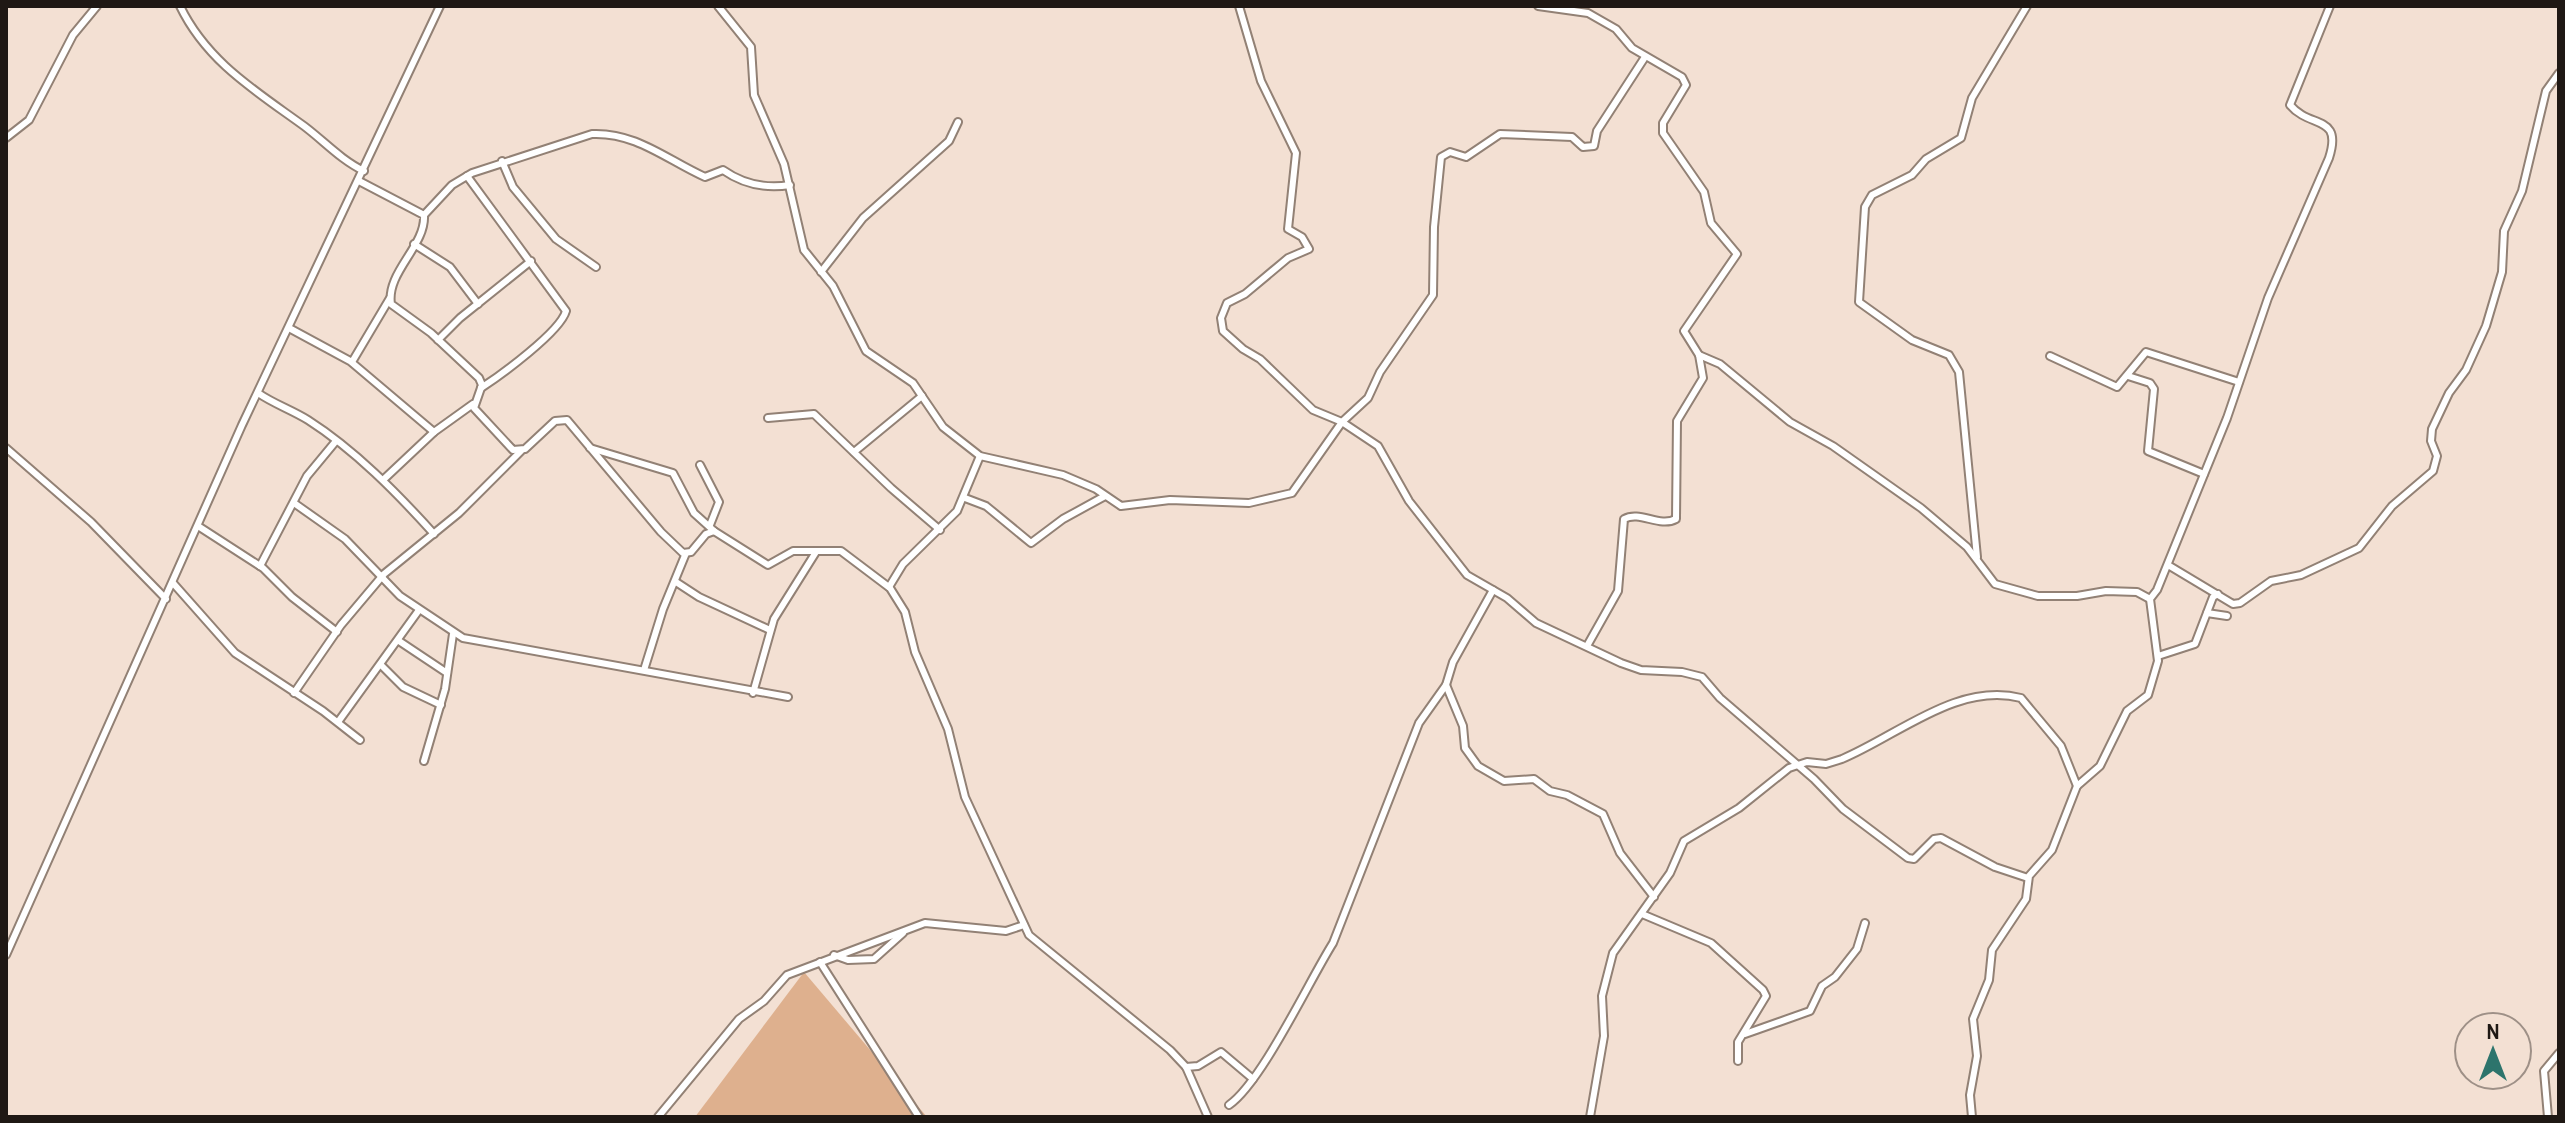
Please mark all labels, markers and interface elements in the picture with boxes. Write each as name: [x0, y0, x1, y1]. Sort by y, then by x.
north arrow: [2453, 1011, 2533, 1091]
text: N: [2486, 1016, 2500, 1046]

